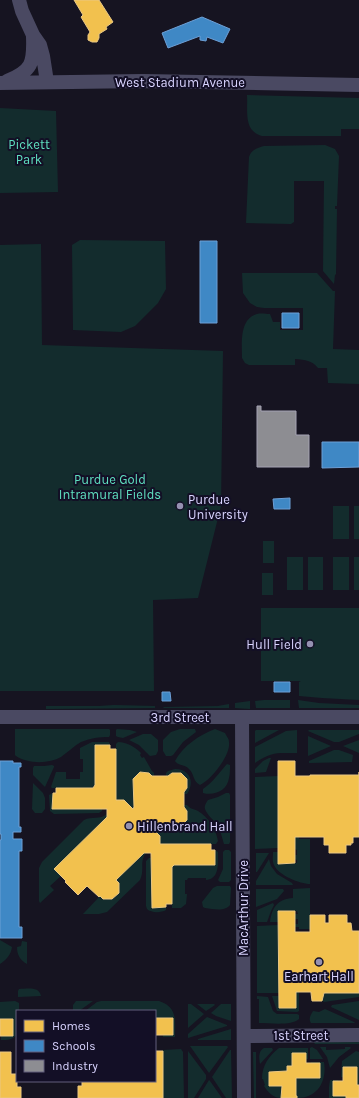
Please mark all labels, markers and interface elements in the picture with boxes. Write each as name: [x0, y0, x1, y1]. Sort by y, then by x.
street label: West Stadium Avenue: [115, 75, 245, 90]
park label: Pickett Park: [8, 137, 50, 167]
park label: Purdue Gold Intramural Fields: [59, 472, 161, 502]
place label: Purdue University: [188, 492, 248, 522]
marker: Purdue University: [175, 501, 185, 511]
place label: Hull Field: [246, 637, 302, 652]
marker: Hull Field: [305, 639, 315, 649]
street label: 3rd Street: [151, 710, 210, 725]
place label: Hillenbrand Hall: [137, 819, 233, 834]
marker: Hillenbrand Hall: [124, 821, 134, 831]
street label: MacArthur Drive: [236, 860, 251, 956]
marker: Earhart Hall: [314, 957, 324, 967]
place label: Earhart Hall: [284, 969, 354, 984]
legend: [16, 1010, 156, 1082]
text: Homes: [52, 1019, 90, 1033]
street label: 1st Street: [274, 1028, 329, 1043]
text: Schools: [52, 1039, 95, 1053]
text: Industry: [52, 1059, 98, 1073]

